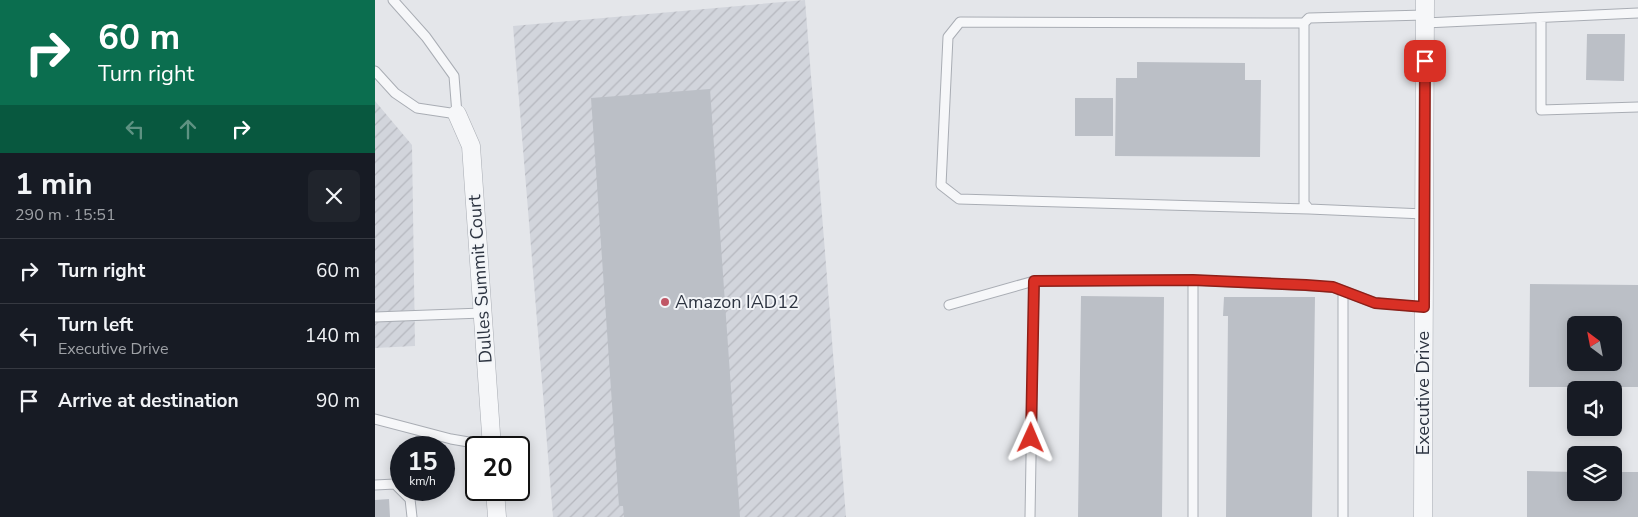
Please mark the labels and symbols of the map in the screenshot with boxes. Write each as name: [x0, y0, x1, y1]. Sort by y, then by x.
pin: [1404, 40, 1446, 82]
street label: Dulles Summit Court: [462, 193, 498, 364]
place label: Amazon IAD12: [675, 290, 799, 314]
marker: Amazon IAD12: [659, 296, 671, 308]
north arrow: [1567, 316, 1623, 371]
street label: Executive Drive: [1411, 331, 1435, 455]
position arrow: [1004, 411, 1056, 463]
speed limit sign: 20: [465, 436, 530, 501]

